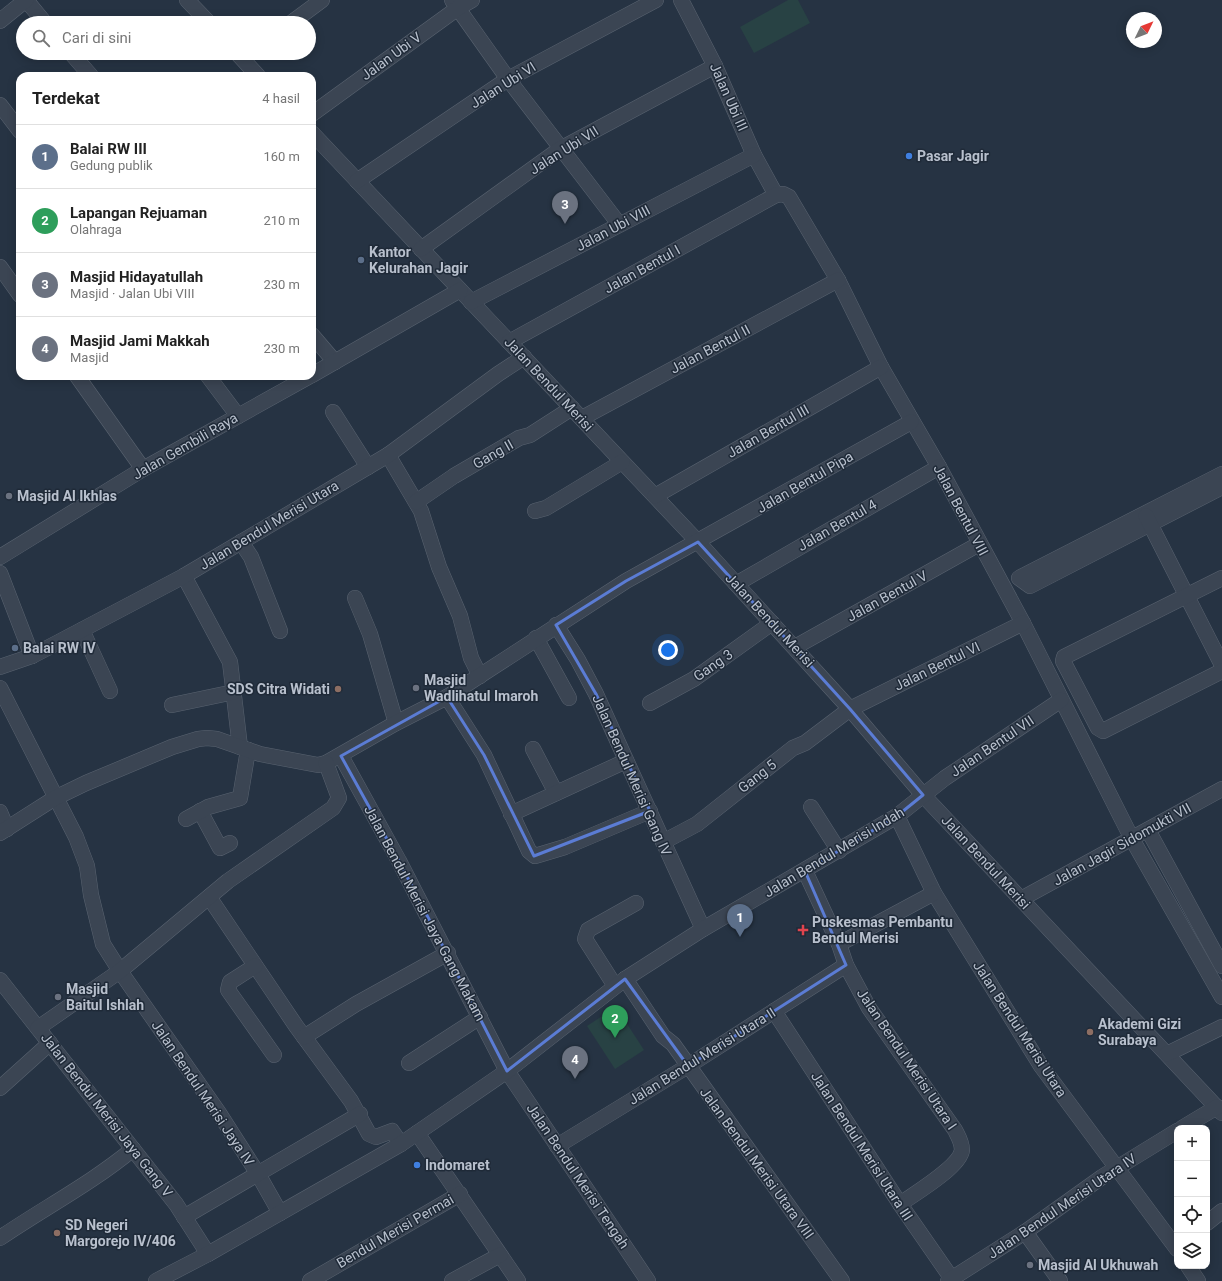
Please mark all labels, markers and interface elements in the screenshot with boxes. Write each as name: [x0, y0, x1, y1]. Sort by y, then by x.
north arrow: [1126, 12, 1162, 48]
search box: [16, 16, 316, 60]
icon: search: [30, 27, 52, 49]
text: Cari di sini: [62, 29, 132, 47]
street label: Jalan Ubi V: [358, 29, 424, 83]
street label: Jalan Ubi VI: [467, 59, 539, 111]
street label: Jalan Ubi III: [707, 60, 751, 134]
text: Terdekat: [32, 88, 100, 108]
text: 4 hasil: [262, 91, 300, 106]
street label: Jalan Ubi VII: [527, 123, 601, 177]
text: Balai RW III: [70, 140, 147, 158]
place label: Pasar Jagir: [917, 148, 989, 164]
text: 1: [41, 149, 49, 164]
text: 160 m: [263, 149, 300, 164]
marker: Pasar Jagir: [904, 151, 914, 161]
text: Gedung publik: [70, 158, 153, 173]
pin: 3: [552, 191, 578, 224]
street label: Jalan Ubi VIII: [573, 202, 653, 254]
text: Lapangan Rejuaman: [70, 204, 207, 222]
text: 2: [41, 213, 49, 228]
text: 210 m: [263, 213, 300, 228]
text: Olahraga: [70, 222, 122, 237]
street label: Jalan Bentul I: [601, 242, 683, 296]
place label: Kantor Kelurahan Jagir: [369, 244, 468, 276]
marker: Kantor Kelurahan Jagir: [356, 255, 366, 265]
text: Masjid Hidayatullah: [70, 268, 203, 286]
text: 3: [41, 277, 49, 292]
text: 230 m: [263, 277, 300, 292]
text: Masjid · Jalan Ubi VIII: [70, 286, 194, 301]
street label: Jalan Bentul II: [667, 321, 753, 377]
text: Masjid Jami Makkah: [70, 332, 210, 350]
street label: Jalan Bendul Merisi: [501, 334, 597, 434]
text: 4: [41, 341, 49, 356]
text: 230 m: [263, 341, 300, 356]
text: Masjid: [70, 350, 109, 365]
street label: Jalan Bentul III: [724, 401, 812, 461]
street label: Jalan Gembili Raya: [130, 409, 240, 483]
street label: Gang II: [470, 436, 516, 472]
street label: Jalan Bentul Pipa: [754, 448, 856, 516]
street label: Jalan Bentul VIII: [930, 462, 992, 558]
street label: Jalan Bendul Merisi Utara: [197, 477, 341, 573]
place label: Masjid Al Ikhlas: [17, 488, 117, 504]
marker: Masjid Al Ikhlas: [4, 491, 14, 501]
street label: Jalan Bentul 4: [795, 496, 879, 554]
street label: Jalan Bentul V: [844, 567, 930, 625]
street label: Jalan Bendul Merisi: [722, 570, 818, 670]
street label: Jalan Bentul VI: [892, 638, 982, 694]
place label: Balai RW IV: [23, 640, 97, 656]
your location: [658, 640, 678, 660]
marker: Balai RW IV: [10, 643, 20, 653]
street label: Gang 3: [690, 646, 736, 684]
place label: Masjid Wadlihatul Imaroh: [424, 672, 538, 704]
place label: SDS Citra Widati: [227, 681, 330, 697]
marker: Masjid Wadlihatul Imaroh: [411, 683, 421, 693]
marker: SDS Citra Widati: [333, 684, 343, 694]
street label: Jalan Bendul Merisi Gang IV: [589, 692, 675, 858]
street label: Jalan Bentul VII: [947, 712, 1037, 780]
street label: Gang 5: [735, 756, 779, 796]
street label: Jalan Jagir Sidomukti VII: [1050, 799, 1194, 889]
street label: Jalan Bendul Merisi Jaya Gang Makam: [361, 803, 489, 1023]
street label: Jalan Bendul Merisi Indah: [761, 804, 907, 900]
street label: Jalan Bendul Merisi: [938, 812, 1034, 912]
pin: 1: [727, 904, 753, 937]
place label: Puskesmas Pembantu Bendul Merisi: [812, 914, 953, 946]
marker: Puskesmas Pembantu Bendul Merisi: [797, 924, 809, 936]
street label: Jalan Bendul Merisi Utara: [970, 958, 1070, 1100]
place label: Masjid Baitul Ishlah: [66, 981, 144, 1013]
street label: Jalan Bendul Merisi Utara I: [854, 986, 960, 1132]
marker: Masjid Baitul Ishlah: [53, 992, 63, 1002]
street label: Jalan Bendul Merisi Utara II: [626, 1004, 778, 1108]
pin: 2: [602, 1005, 628, 1038]
place label: Akademi Gizi Surabaya: [1098, 1016, 1181, 1048]
street label: Jalan Bendul Merisi Jaya IV: [148, 1017, 258, 1169]
marker: Akademi Gizi Surabaya: [1085, 1027, 1095, 1037]
street label: Jalan Bendul Merisi Jaya Gang V: [38, 1030, 176, 1200]
pin: 4: [562, 1046, 588, 1079]
street label: Jalan Bendul Merisi Utara III: [808, 1069, 916, 1223]
street label: Jalan Bendul Merisi Utara VIII: [697, 1084, 817, 1242]
street label: Jalan Bendul Merisi Tengah: [523, 1100, 633, 1252]
map controls: [1174, 1125, 1210, 1269]
button: +: [1174, 1125, 1210, 1161]
street label: Jalan Bendul Merisi Utara IV: [985, 1150, 1139, 1262]
place label: Indomaret: [425, 1157, 490, 1173]
marker: Indomaret: [412, 1160, 422, 1170]
button: −: [1174, 1161, 1210, 1197]
street label: Bendul Merisi Permai: [334, 1191, 456, 1271]
button: locate: [1174, 1197, 1210, 1233]
place label: SD Negeri Margorejo IV/406: [65, 1217, 176, 1249]
marker: SD Negeri Margorejo IV/406: [52, 1228, 62, 1238]
button: layers: [1174, 1233, 1210, 1269]
place label: Masjid Al Ukhuwah: [1038, 1257, 1158, 1273]
marker: Masjid Al Ukhuwah: [1025, 1260, 1035, 1270]

